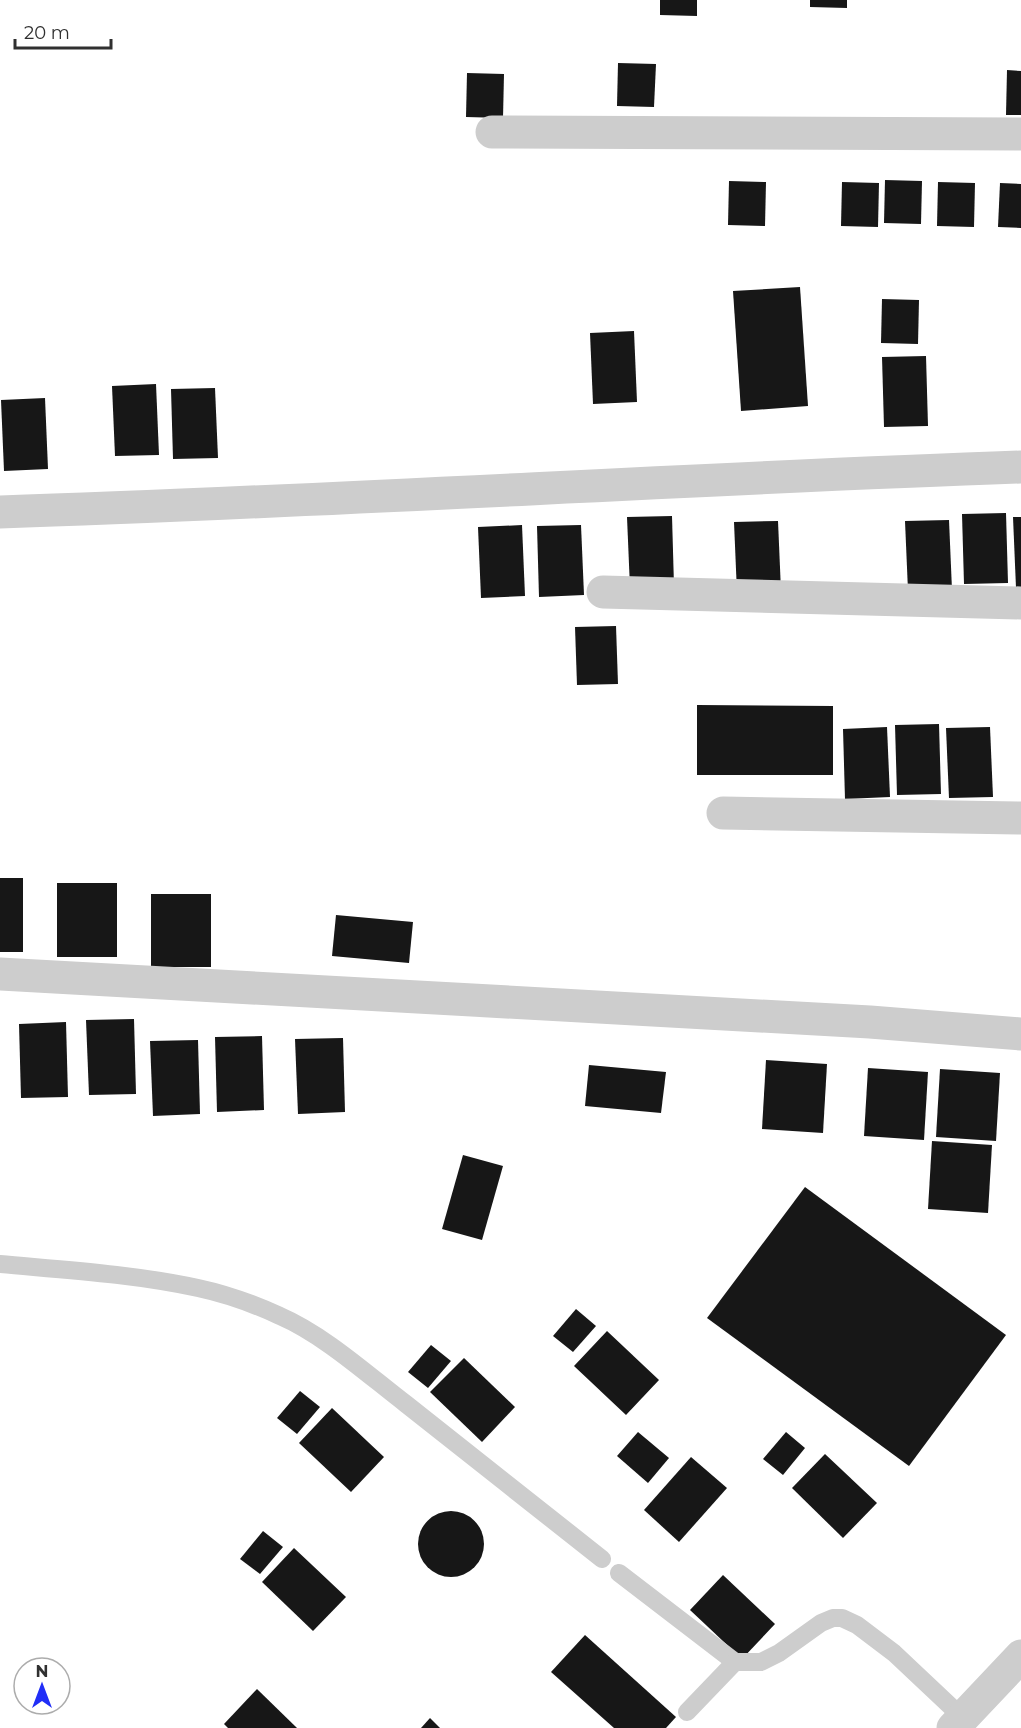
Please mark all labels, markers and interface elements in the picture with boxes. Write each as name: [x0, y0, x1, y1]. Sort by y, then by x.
scale bar: [15, 12, 111, 50]
text: 20 m: [24, 22, 70, 44]
north arrow: [12, 1656, 72, 1716]
text: N: [36, 1662, 48, 1681]

